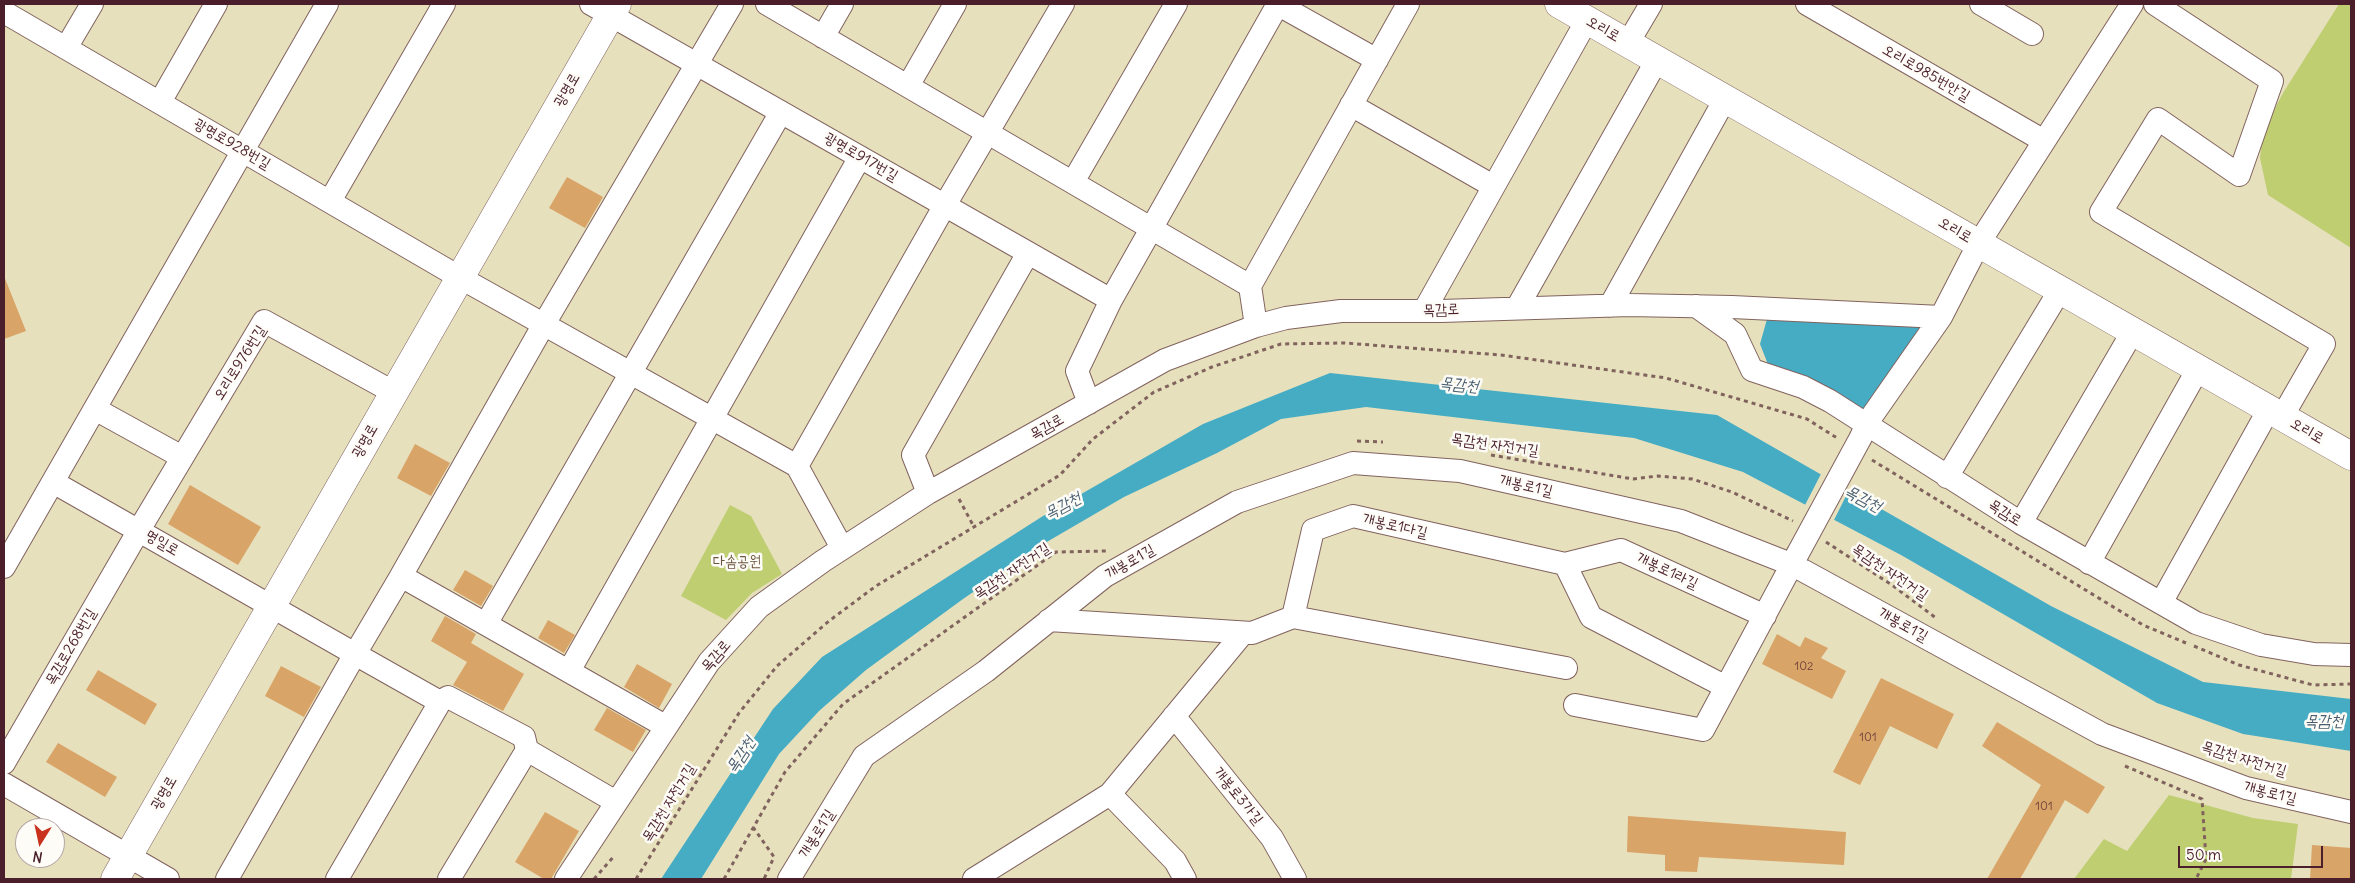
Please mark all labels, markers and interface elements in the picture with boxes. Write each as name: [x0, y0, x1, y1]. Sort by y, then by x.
street label: 오리로: [1583, 12, 1623, 46]
street label: 오리로985번안길: [1879, 41, 1973, 105]
street label: 광명로: [550, 70, 584, 110]
street label: 광명로928번길: [190, 115, 274, 173]
street label: 광명로917번길: [821, 129, 901, 185]
street label: 오리로: [1935, 213, 1975, 247]
street label: 목감로: [1423, 300, 1459, 320]
street label: 오리로976번길: [210, 322, 270, 404]
water label: 목감천: [1439, 373, 1479, 397]
street label: 목감로: [1027, 410, 1067, 444]
street label: 오리로: [2287, 414, 2327, 448]
street label: 광명로: [348, 421, 382, 461]
street label: 목감천 자전거길: [1450, 430, 1540, 460]
street label: 개봉로1길: [1498, 471, 1554, 501]
water label: 목감천: [1841, 481, 1885, 517]
water label: 목감천: [1041, 488, 1085, 524]
street label: 목감로: [1985, 496, 2025, 530]
street label: 개봉로1다길: [1361, 510, 1429, 542]
street label: 명일로: [142, 526, 182, 560]
street label: 목감천 자전거길: [970, 539, 1054, 603]
street label: 목감천 자전거길: [1848, 540, 1932, 604]
street label: 개봉로1길: [1102, 541, 1158, 583]
street label: 개봉로1라길: [1633, 549, 1701, 593]
park label: 다솜공원: [713, 553, 761, 571]
street label: 개봉로1길: [1875, 604, 1931, 646]
street label: 목감로268번길: [42, 605, 100, 689]
street label: 목감로: [697, 636, 735, 676]
house number: 102: [1794, 660, 1814, 674]
water label: 목감천: [2305, 711, 2343, 731]
house number: 101: [1859, 731, 1877, 745]
water label: 목감천: [722, 734, 760, 776]
street label: 목감천 자전거길: [2199, 738, 2289, 780]
street label: 목감천 자전거길: [639, 761, 699, 845]
street label: 개봉로3가길: [1209, 764, 1267, 828]
street label: 광명로: [147, 773, 181, 813]
street label: 개봉로1길: [2242, 778, 2298, 808]
house number: 101: [2035, 800, 2053, 814]
street label: 개봉로1길: [795, 806, 839, 862]
north arrow: [15, 818, 65, 868]
scale bar: [2180, 836, 2325, 868]
text: 50 m: [2186, 845, 2221, 864]
text: N: [31, 847, 44, 866]

